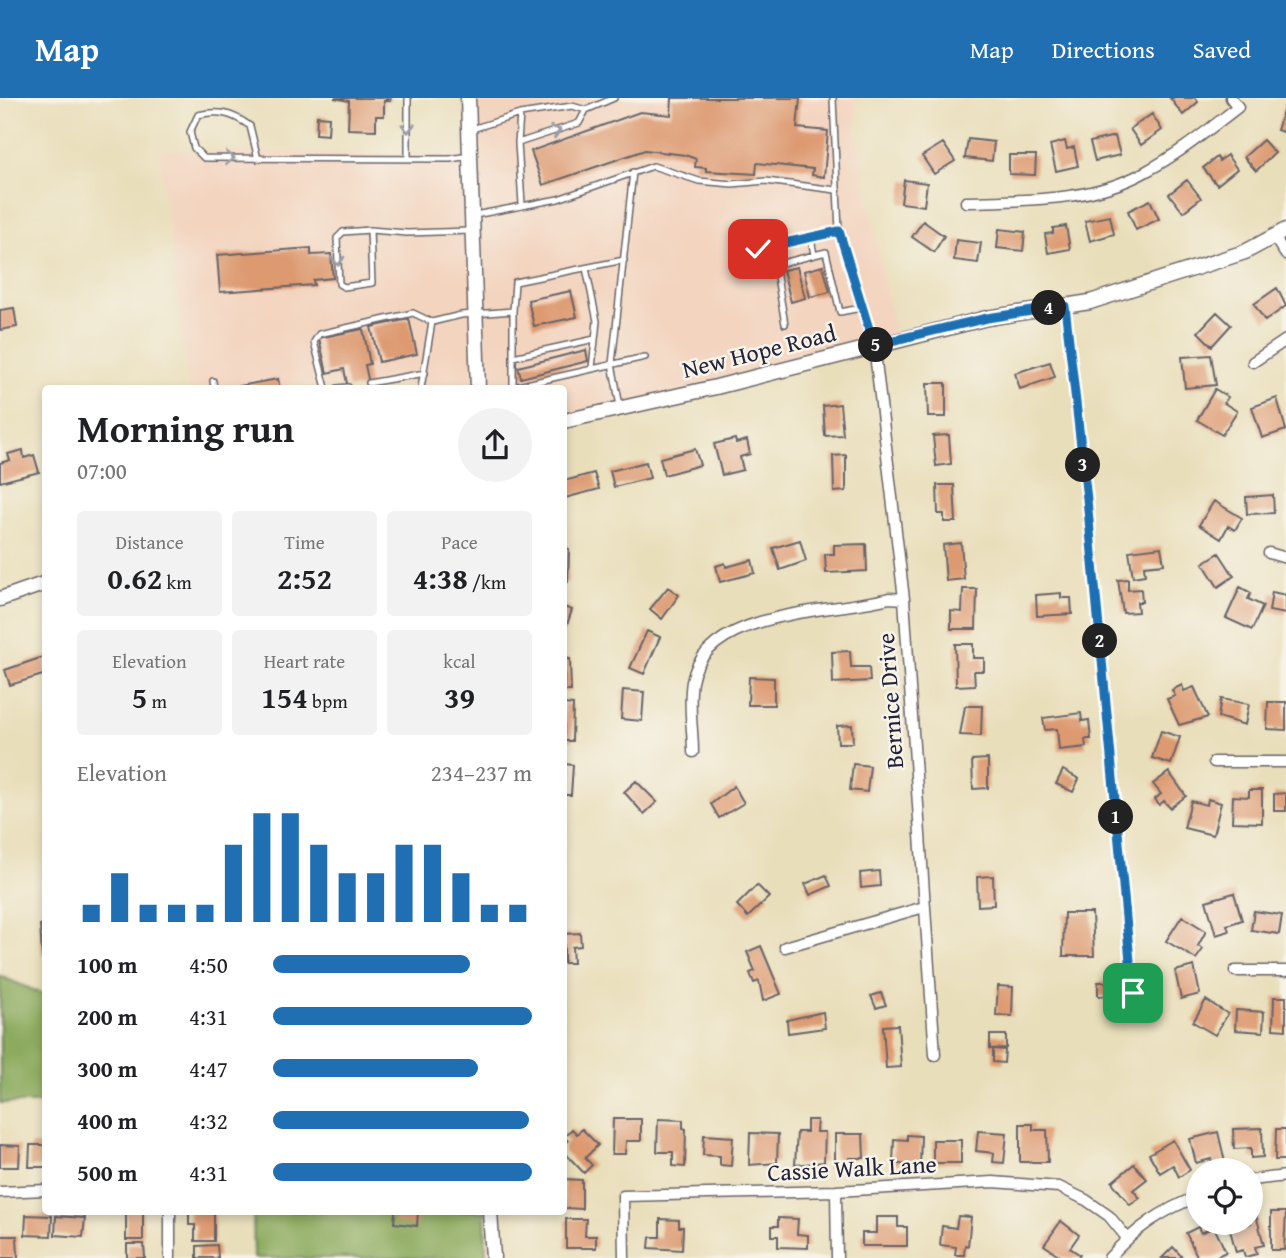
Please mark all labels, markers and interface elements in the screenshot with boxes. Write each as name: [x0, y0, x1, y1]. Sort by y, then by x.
text: Map: [35, 25, 99, 73]
text: Map: [970, 32, 1014, 67]
text: Directions: [1052, 32, 1155, 67]
text: Saved: [1193, 32, 1251, 67]
one-way arrow: [400, 124, 416, 134]
one-way arrow: [549, 125, 561, 139]
one-way arrow: [225, 151, 236, 166]
pin: [728, 219, 788, 279]
icon: check: [739, 230, 777, 268]
one-way arrow: [330, 255, 345, 266]
pin: 4: [1032, 290, 1066, 326]
text: 4: [1044, 293, 1053, 321]
street label: New Hope Road: [679, 315, 840, 387]
pin: 5: [858, 328, 894, 362]
text: 5: [871, 330, 880, 358]
text: Morning run: [77, 400, 294, 456]
button: share: [458, 408, 532, 482]
pin: 3: [1066, 448, 1100, 482]
text: 3: [1078, 450, 1087, 478]
text: 07:00: [77, 454, 127, 487]
text: Distance: [115, 528, 184, 556]
text: Time: [284, 528, 325, 556]
text: Pace: [441, 528, 478, 556]
text: 0.62: [107, 556, 162, 600]
text: 2:52: [277, 556, 332, 600]
text: 4:38: [413, 556, 468, 600]
text: km: [162, 568, 192, 596]
text: /km: [468, 568, 506, 596]
pin: 2: [1082, 624, 1118, 658]
text: 2: [1095, 626, 1104, 654]
street label: Bernice Drive: [868, 632, 912, 770]
text: Elevation: [112, 647, 187, 675]
text: Heart rate: [264, 647, 345, 675]
text: kcal: [443, 647, 476, 675]
text: 5: [132, 675, 147, 719]
text: 154: [261, 675, 308, 719]
text: 39: [444, 675, 475, 719]
text: m: [147, 687, 167, 715]
text: bpm: [308, 687, 348, 715]
text: Elevation: [77, 756, 167, 789]
text: 234–237 m: [431, 756, 532, 789]
pin: 1: [1098, 800, 1134, 834]
text: 1: [1111, 802, 1120, 830]
text: 100 m: [77, 948, 138, 981]
text: 4:50: [189, 948, 228, 981]
pin: [1103, 963, 1163, 1023]
icon: arrive: [1114, 974, 1152, 1012]
text: 200 m: [77, 1000, 138, 1033]
text: 4:31: [189, 1000, 228, 1033]
text: 300 m: [77, 1052, 138, 1085]
text: 4:47: [189, 1052, 228, 1085]
text: 400 m: [77, 1104, 138, 1137]
text: 4:32: [189, 1104, 228, 1137]
street label: Cassie Walk Lane: [766, 1146, 938, 1190]
text: 500 m: [77, 1156, 138, 1189]
text: 4:31: [189, 1156, 228, 1189]
map controls: [1186, 1158, 1263, 1235]
button: locate: [1186, 1158, 1263, 1235]

